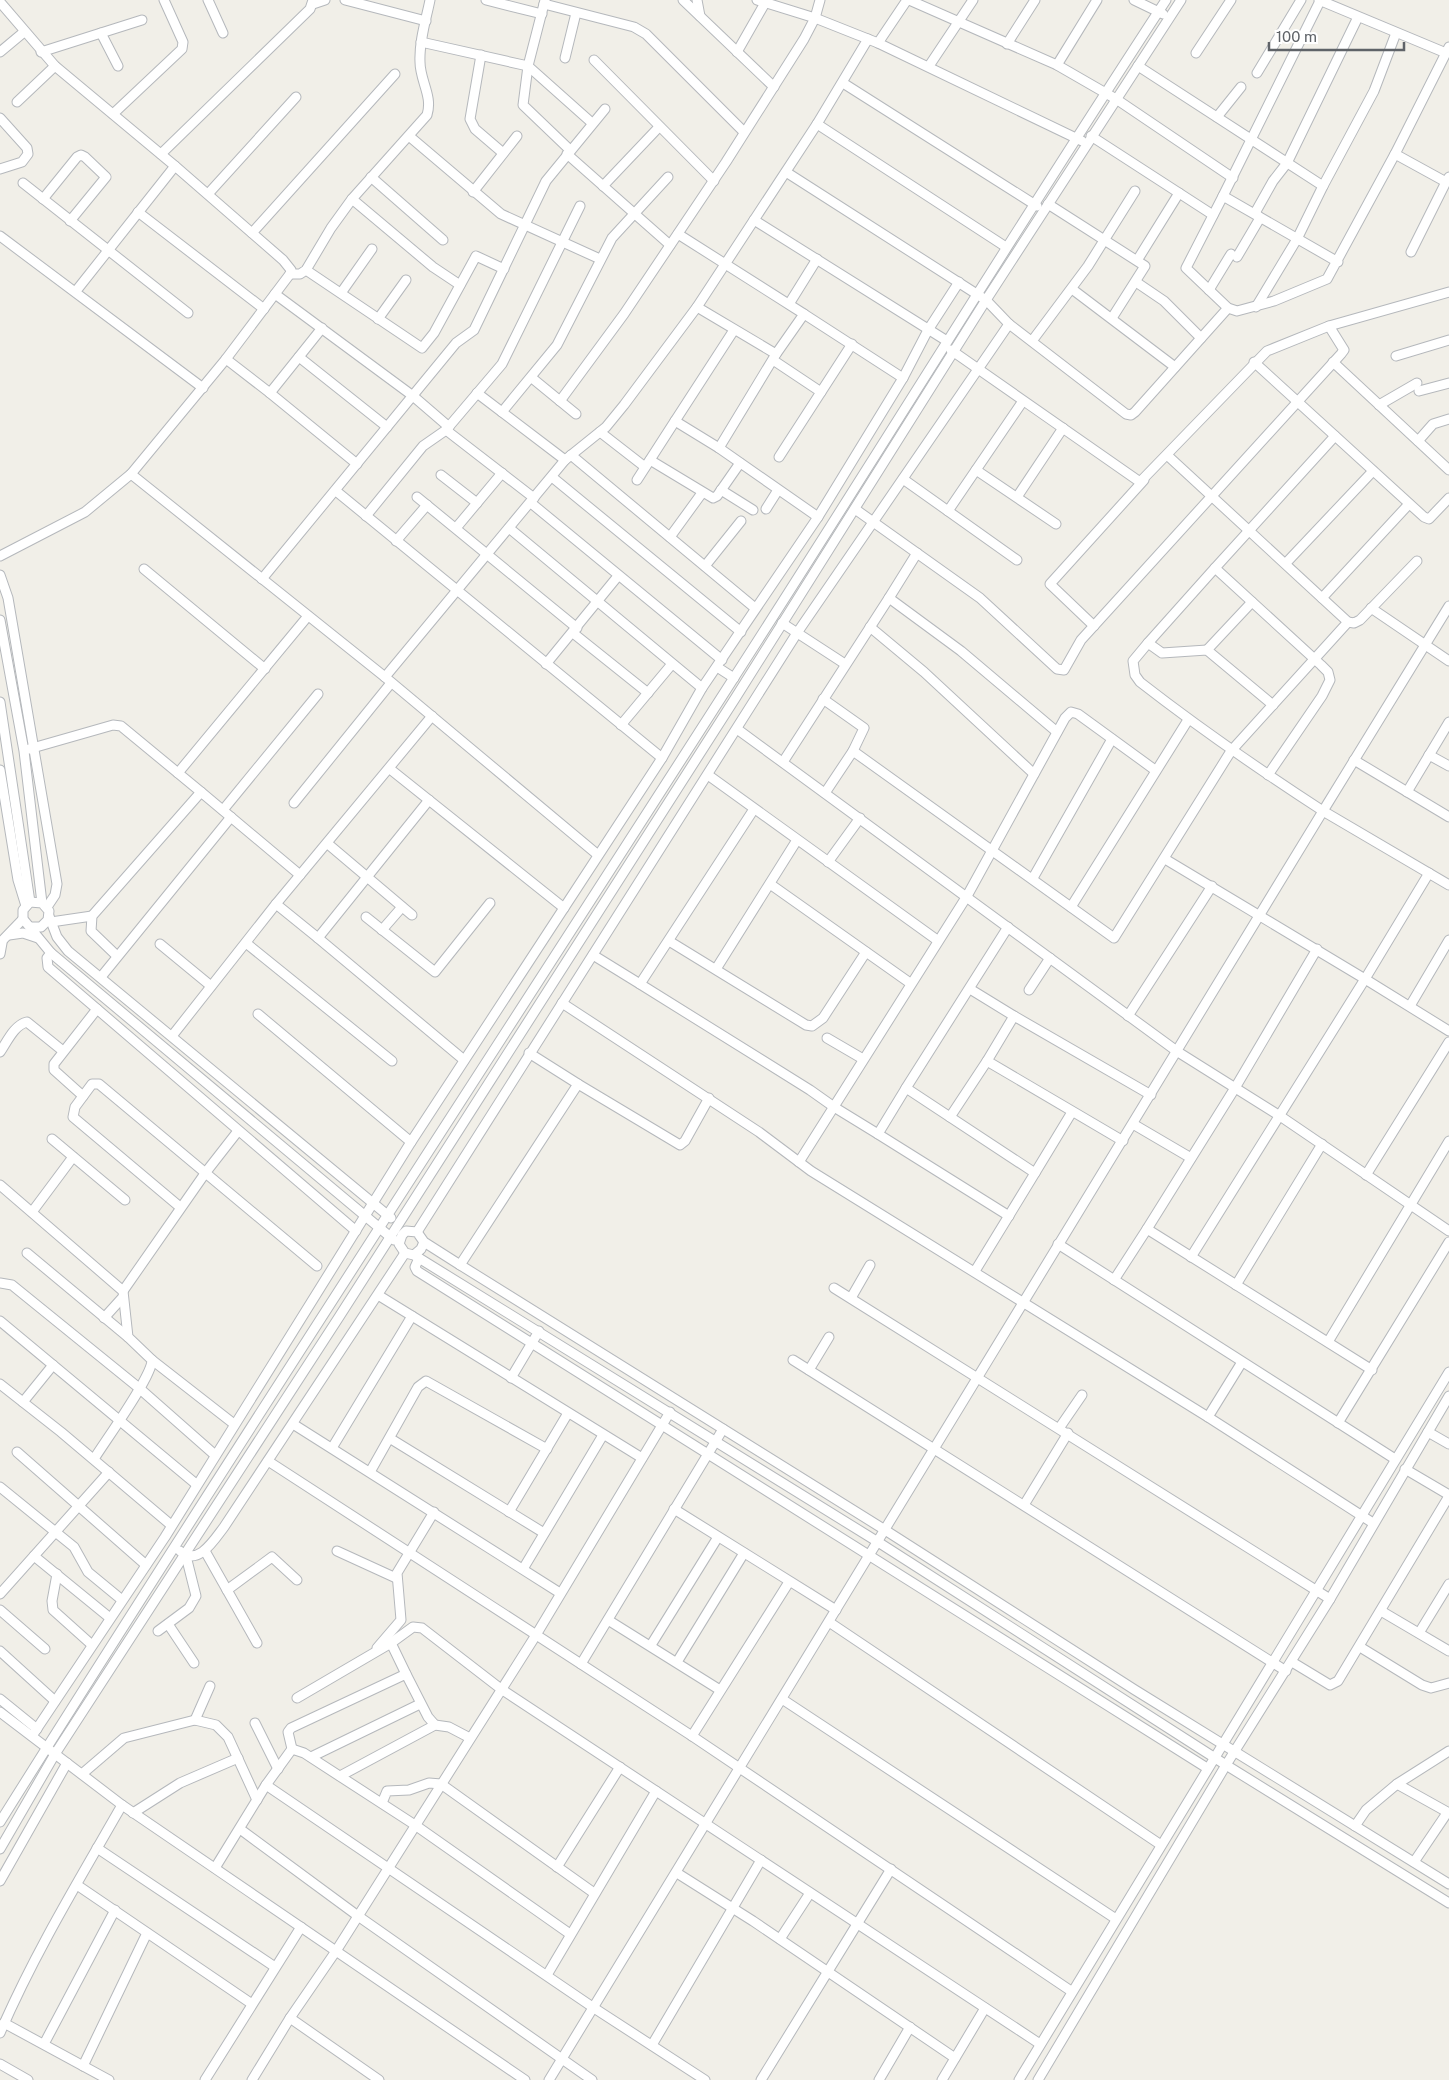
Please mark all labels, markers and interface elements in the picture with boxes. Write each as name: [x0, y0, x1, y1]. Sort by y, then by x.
scale bar: [1269, 20, 1404, 52]
text: 100 m: [1276, 28, 1317, 45]

